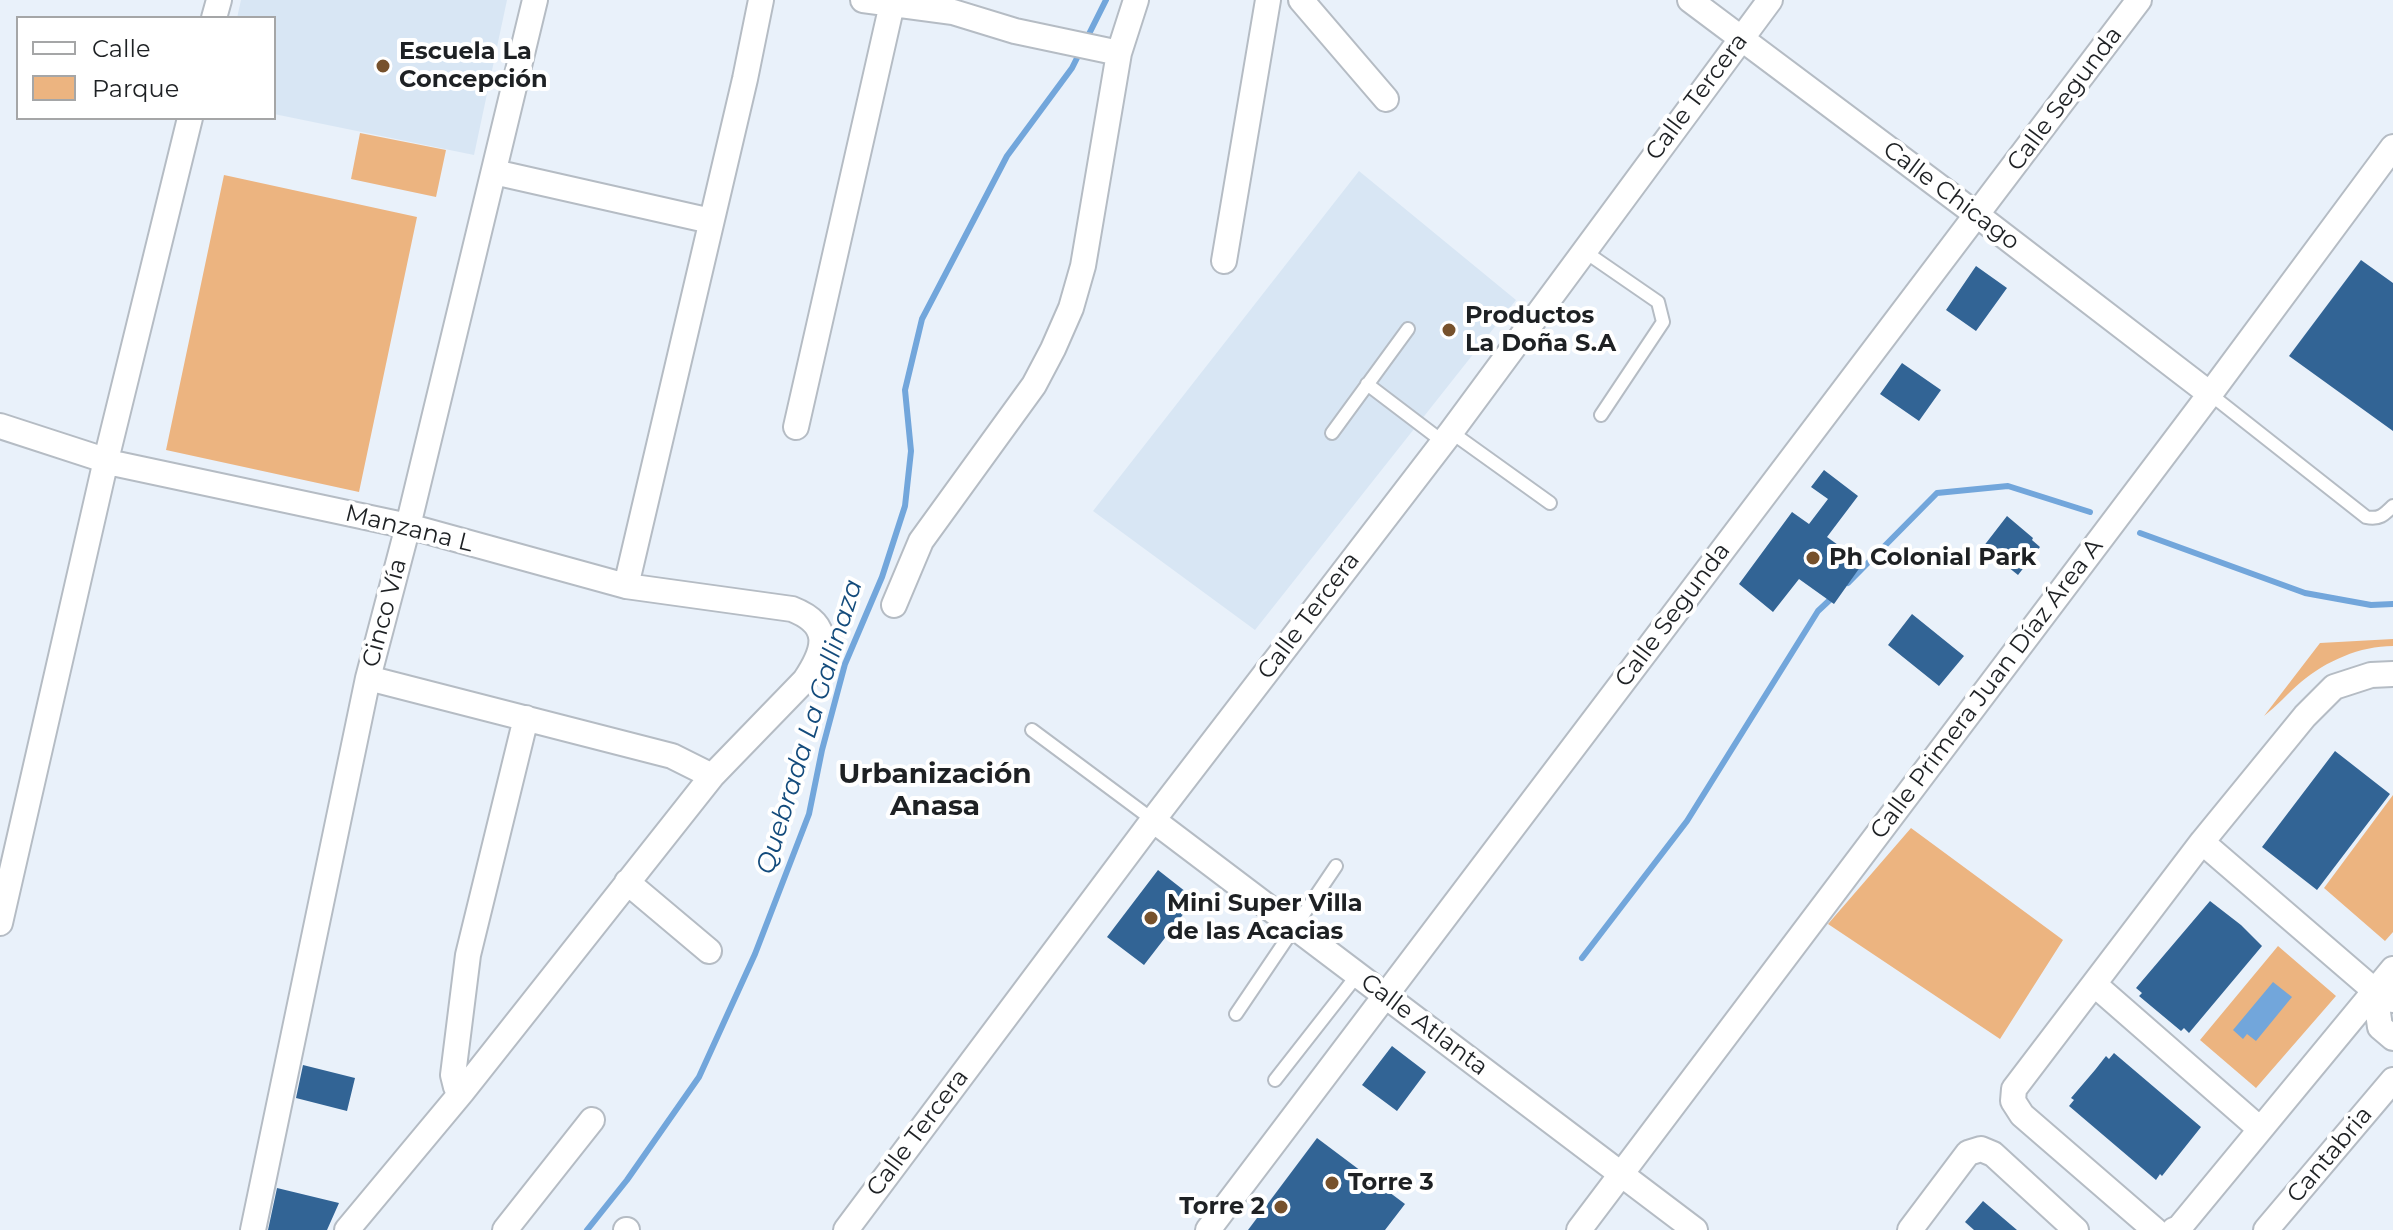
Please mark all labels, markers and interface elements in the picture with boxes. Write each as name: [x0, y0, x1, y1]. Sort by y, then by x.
legend: [16, 16, 276, 120]
street label: Calle Segunda: [2001, 21, 2129, 177]
street label: Calle Tercera: [1640, 28, 1754, 166]
text: Calle: [92, 34, 150, 63]
place label: Escuela La Concepción: [399, 38, 548, 94]
marker: Escuela La Concepción: [374, 57, 392, 75]
text: Parque: [92, 74, 179, 103]
street label: Calle Chicago: [1877, 135, 2025, 257]
place label: Productos La Doña S.A: [1465, 302, 1616, 358]
marker: Productos La Doña S.A: [1440, 321, 1458, 339]
street label: Manzana L: [342, 499, 476, 559]
street label: Calle Primera Juan Díaz Área A: [1865, 533, 2109, 845]
street label: Calle Segunda: [1609, 537, 1737, 693]
place label: Ph Colonial Park: [1829, 544, 2036, 572]
street label: Calle Tercera: [1252, 547, 1366, 685]
marker: Ph Colonial Park: [1804, 549, 1822, 567]
street label: Cinco Vía: [357, 556, 413, 670]
water label: Quebrada La Gallinaza: [750, 576, 870, 878]
district label: Urbanización Anasa: [838, 758, 1032, 824]
place label: Mini Super Villa de las Acacias: [1167, 890, 1363, 946]
marker: Mini Super Villa de las Acacias: [1142, 909, 1160, 927]
street label: Calle Atlanta: [1355, 968, 1493, 1082]
street label: Calle Tercera: [861, 1064, 975, 1202]
street label: Cantabria: [2281, 1101, 2379, 1209]
place label: Torre 3: [1348, 1169, 1434, 1197]
marker: Torre 3: [1323, 1174, 1341, 1192]
place label: Torre 2: [1179, 1193, 1265, 1221]
marker: Torre 2: [1272, 1198, 1290, 1216]

